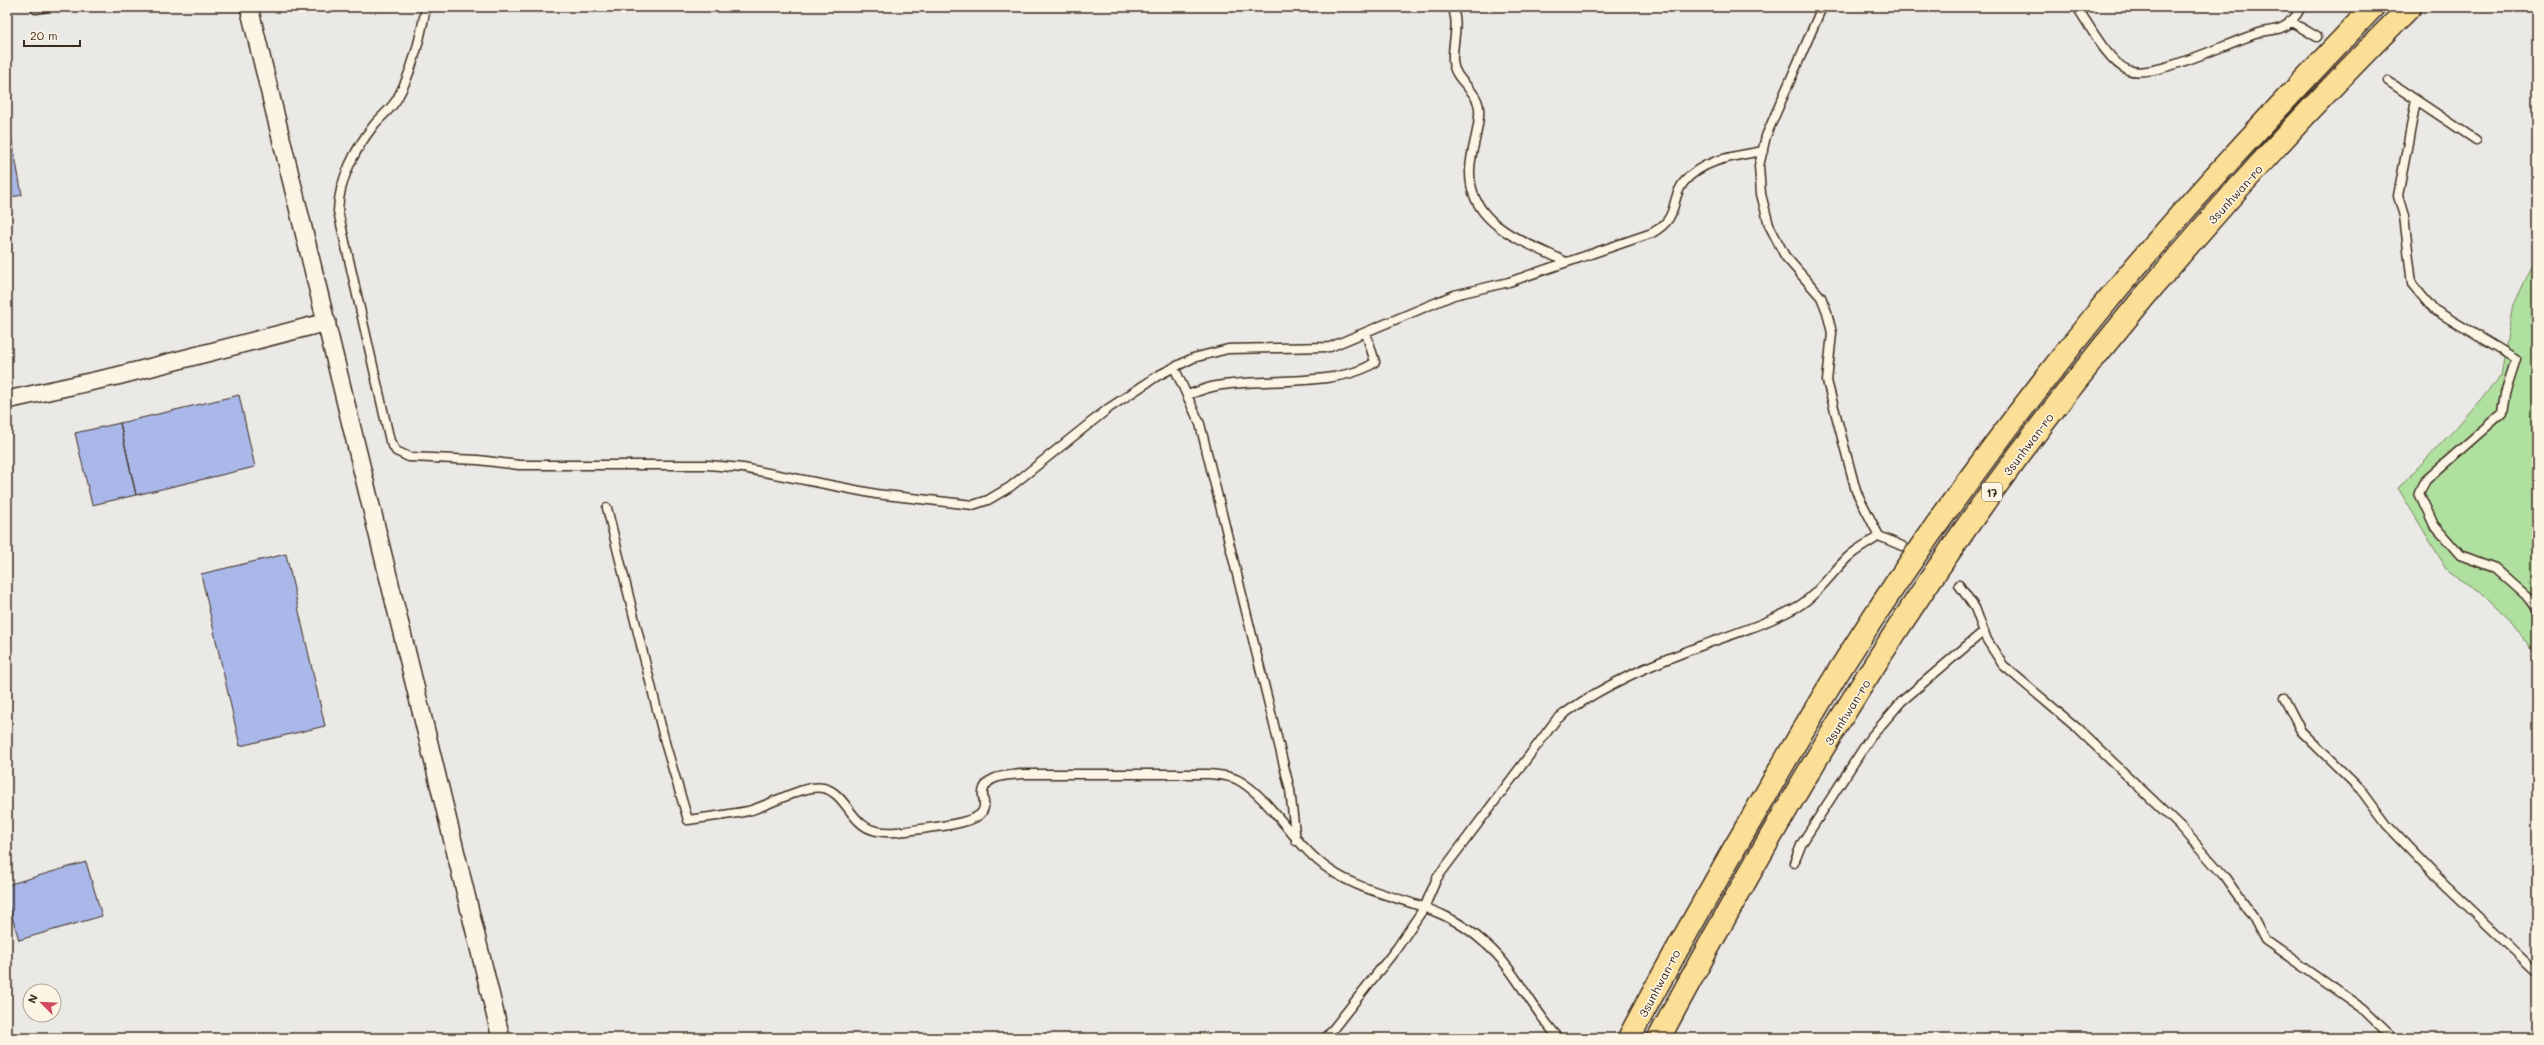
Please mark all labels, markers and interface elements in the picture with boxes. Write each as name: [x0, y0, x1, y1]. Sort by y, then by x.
scale bar: [24, 22, 80, 48]
text: 20 m: [30, 27, 58, 43]
street label: 3sunhwan-ro: [2204, 161, 2266, 227]
street label: 3sunhwan-ro: [1999, 409, 2057, 479]
road number: 17: [1982, 483, 2002, 501]
street label: 3sunhwan-ro: [1820, 676, 1874, 748]
street label: 3sunhwan-ro: [1634, 946, 1684, 1020]
north arrow: [22, 983, 62, 1023]
text: N: [24, 992, 41, 1006]

